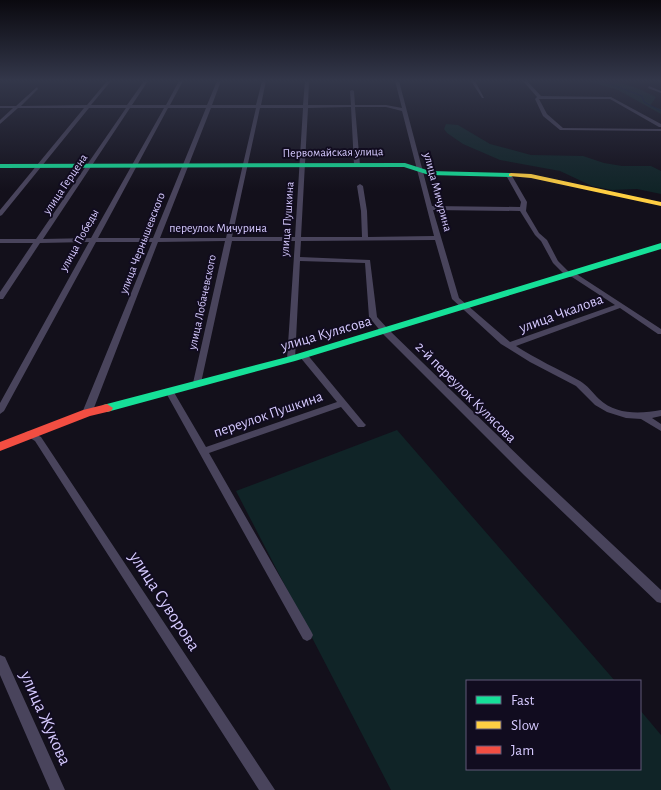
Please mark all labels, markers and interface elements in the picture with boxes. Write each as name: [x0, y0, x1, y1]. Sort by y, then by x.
street label: Первомайская улица: [282, 145, 384, 160]
street label: улица Мичурина: [420, 150, 454, 234]
street label: улица Герцена: [40, 151, 91, 218]
street label: улица Пушкина: [278, 181, 297, 258]
street label: улица Чернышевского: [117, 191, 168, 297]
street label: улица Победы: [57, 207, 102, 274]
street label: переулок Мичурина: [169, 222, 267, 235]
street label: улица Лобачевского: [186, 253, 219, 352]
street label: улица Чкалова: [516, 291, 605, 336]
street label: улица Кулясова: [278, 313, 373, 354]
street label: 2-й переулок Кулясова: [412, 339, 519, 446]
street label: переулок Пушкина: [211, 389, 325, 440]
street label: улица Суворова: [125, 548, 203, 655]
street label: улица Жукова: [16, 668, 74, 768]
legend: [466, 680, 641, 770]
text: Fast: [511, 693, 535, 708]
text: Slow: [511, 718, 539, 733]
text: Jam: [511, 743, 534, 758]

